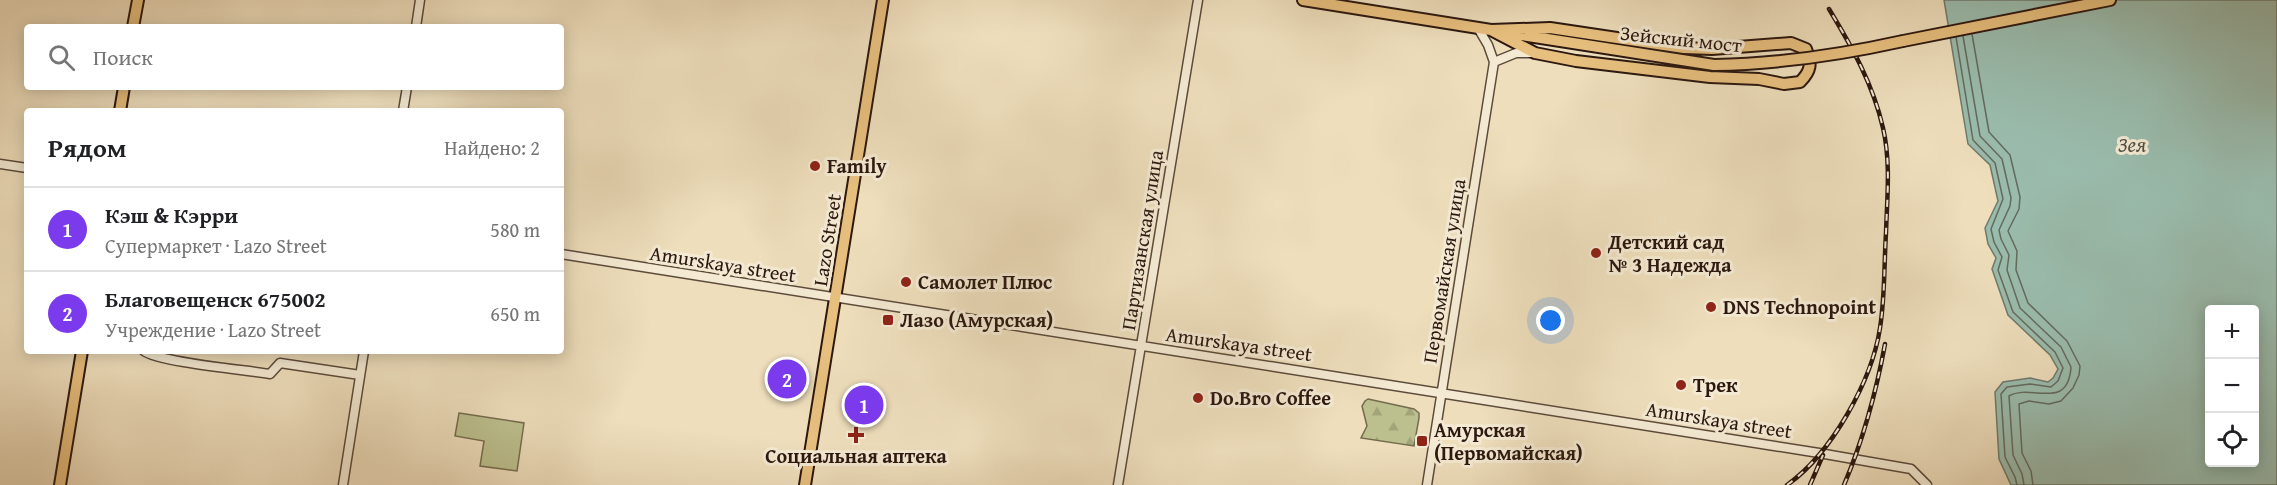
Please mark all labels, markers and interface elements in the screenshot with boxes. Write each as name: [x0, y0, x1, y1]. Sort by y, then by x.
street label: Зейский мост: [1619, 18, 1744, 59]
search box: [24, 24, 564, 90]
icon: search: [45, 41, 78, 74]
text: Поиск: [93, 41, 153, 73]
text: Рядом: [48, 128, 126, 167]
water label: Зея: [2118, 129, 2146, 160]
text: Найдено: 2: [444, 133, 540, 162]
street label: Партизанская улица: [1113, 147, 1170, 332]
place label: Family: [827, 151, 887, 180]
marker: Family: [808, 159, 822, 173]
street label: Первомайская улица: [1415, 176, 1472, 365]
street label: Lazo Street: [805, 192, 848, 288]
text: Кэш & Кэрри: [105, 199, 238, 231]
text: 1: [62, 215, 73, 244]
text: 580 m: [490, 215, 540, 244]
place label: Детский сад № 3 Надежда: [1607, 227, 1732, 279]
text: Супермаркет · Lazo Street: [105, 231, 327, 260]
street label: Amurskaya street: [648, 238, 798, 289]
marker: Детский сад № 3 Надежда: [1589, 246, 1603, 260]
place label: Самолет Плюс: [918, 267, 1052, 296]
marker: Самолет Плюс: [899, 275, 913, 289]
text: Благовещенск 675002: [105, 283, 326, 315]
place label: DNS Technopoint: [1723, 292, 1876, 321]
text: 2: [62, 299, 73, 328]
text: 650 m: [490, 299, 540, 328]
marker: DNS Technopoint: [1704, 300, 1718, 314]
place label: Лазо (Амурская): [900, 305, 1053, 334]
map controls: [2205, 305, 2259, 467]
button: +: [2205, 305, 2259, 359]
your location: [1536, 306, 1565, 335]
marker: Лазо (Амурская): [881, 313, 895, 327]
text: Учреждение · Lazo Street: [105, 315, 321, 344]
street label: Amurskaya street: [1164, 319, 1314, 368]
pin: 2: [768, 356, 806, 401]
button: −: [2205, 359, 2259, 413]
place label: Трек: [1693, 370, 1738, 399]
marker: Трек: [1674, 378, 1688, 392]
pin: 1: [844, 382, 884, 428]
place label: Do.Bro Coffee: [1210, 383, 1331, 412]
marker: Do.Bro Coffee: [1191, 391, 1205, 405]
street label: Amurskaya street: [1644, 394, 1794, 445]
button: locate: [2205, 413, 2259, 467]
place label: Амурская (Первомайская): [1434, 415, 1583, 467]
marker: Социальная аптека: [849, 428, 863, 442]
marker: Амурская (Первомайская): [1415, 434, 1429, 448]
place label: Социальная аптека: [765, 441, 947, 470]

